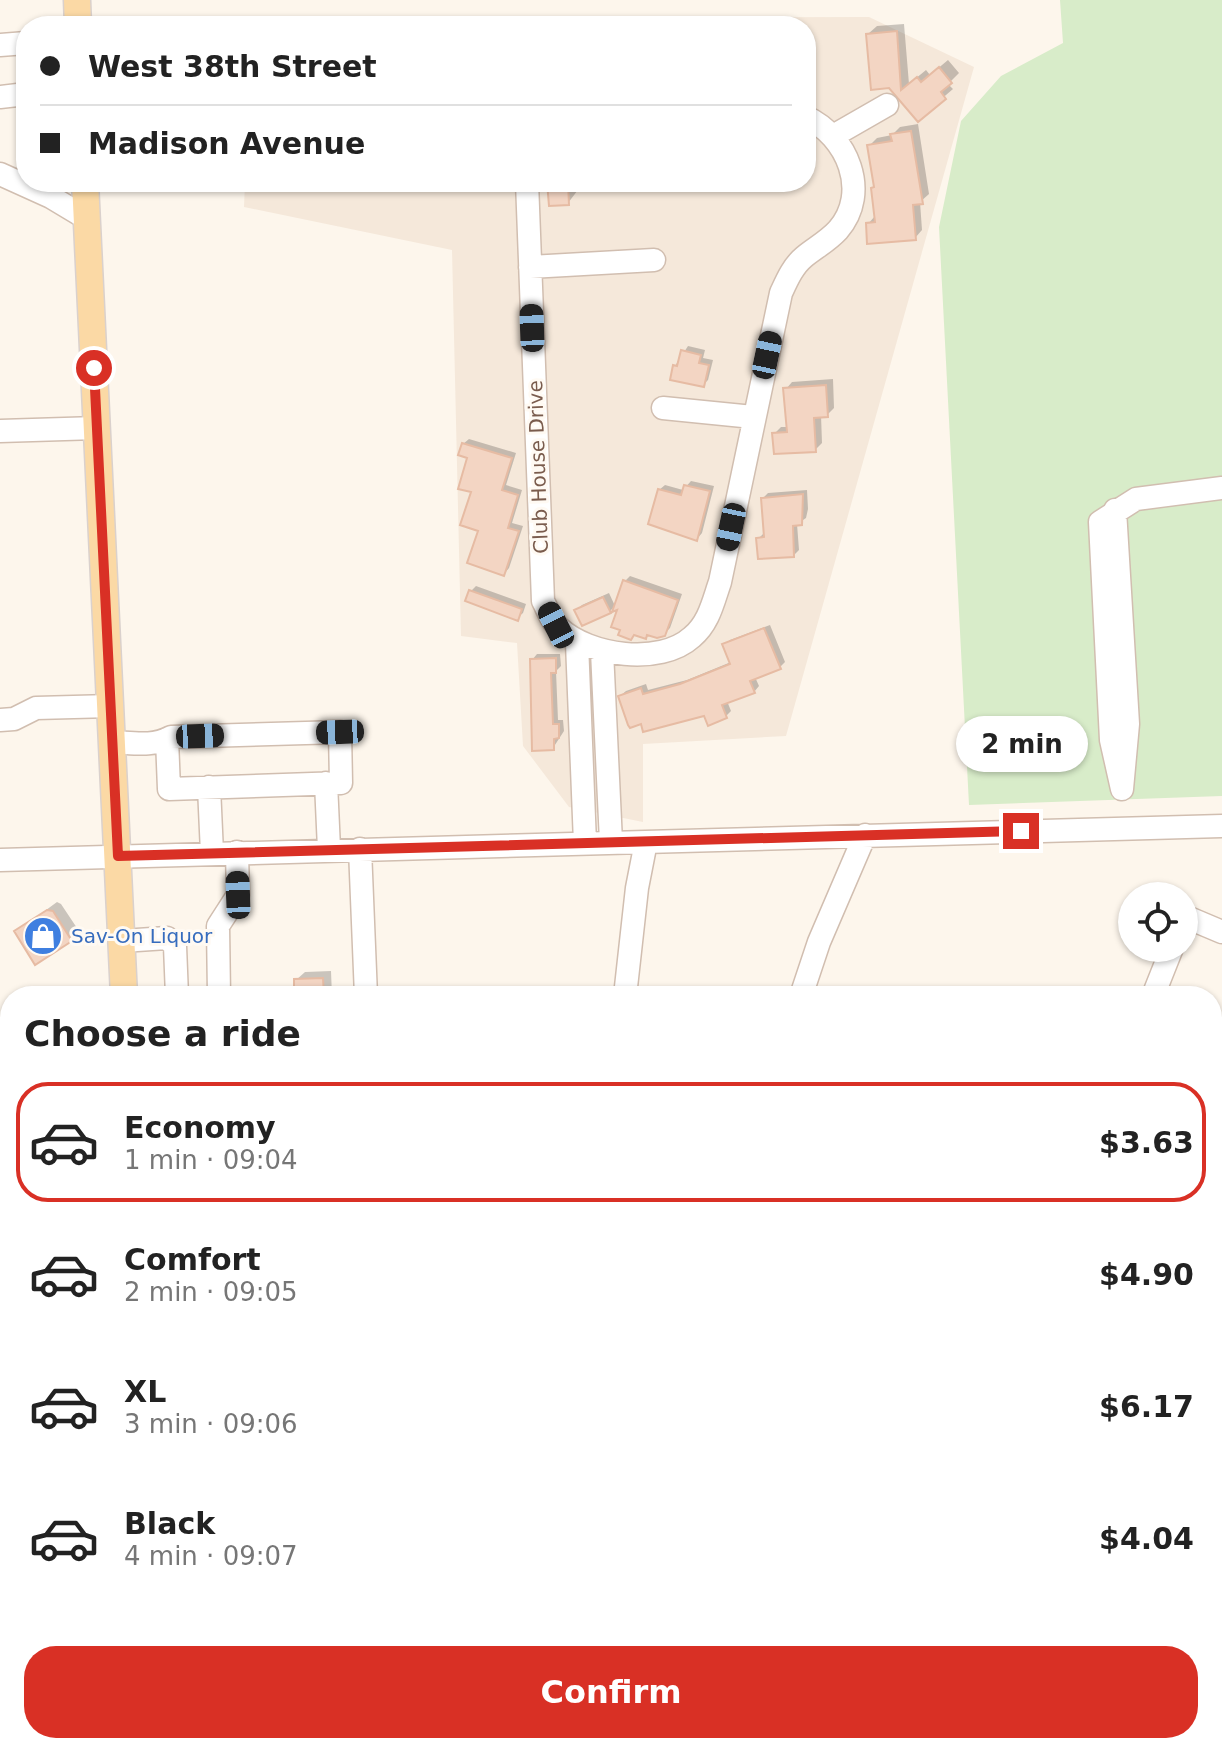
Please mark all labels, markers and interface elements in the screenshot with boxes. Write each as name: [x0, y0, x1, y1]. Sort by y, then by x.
text: West 38th Street: [88, 49, 377, 84]
text: Madison Avenue: [88, 126, 365, 161]
car: [519, 304, 545, 352]
car: [750, 329, 784, 381]
route start: [76, 350, 112, 386]
street label: Club House Drive: [523, 380, 553, 554]
car: [714, 501, 748, 553]
car: [534, 598, 578, 652]
callout: 2 min: [955, 715, 1087, 771]
car: [316, 719, 364, 745]
car: [176, 723, 224, 749]
text: 2 min: [981, 729, 1063, 759]
route end: [1003, 813, 1039, 849]
car: [225, 871, 251, 919]
map controls: [1118, 882, 1198, 962]
button: locate: [1118, 882, 1198, 962]
shop icon: Sav-On Liquor: [22, 915, 64, 957]
place label: Sav-On Liquor: [71, 924, 213, 948]
text: Choose a ride: [24, 1013, 301, 1054]
icon: car: [28, 1106, 100, 1178]
text: Economy: [124, 1110, 276, 1145]
text: $3.63: [1099, 1125, 1194, 1160]
text: 1 min · 09:04: [124, 1145, 298, 1175]
icon: car: [28, 1238, 100, 1310]
text: Comfort: [124, 1242, 261, 1277]
text: $4.90: [1099, 1257, 1194, 1292]
text: 2 min · 09:05: [124, 1277, 298, 1307]
icon: car: [28, 1370, 100, 1442]
text: XL: [124, 1374, 166, 1409]
text: $6.17: [1099, 1389, 1194, 1424]
text: 3 min · 09:06: [124, 1409, 298, 1439]
icon: car: [28, 1502, 100, 1574]
text: Black: [124, 1506, 215, 1541]
text: $4.04: [1099, 1521, 1194, 1556]
text: 4 min · 09:07: [124, 1541, 298, 1571]
button: Confirm: [24, 1646, 1198, 1738]

